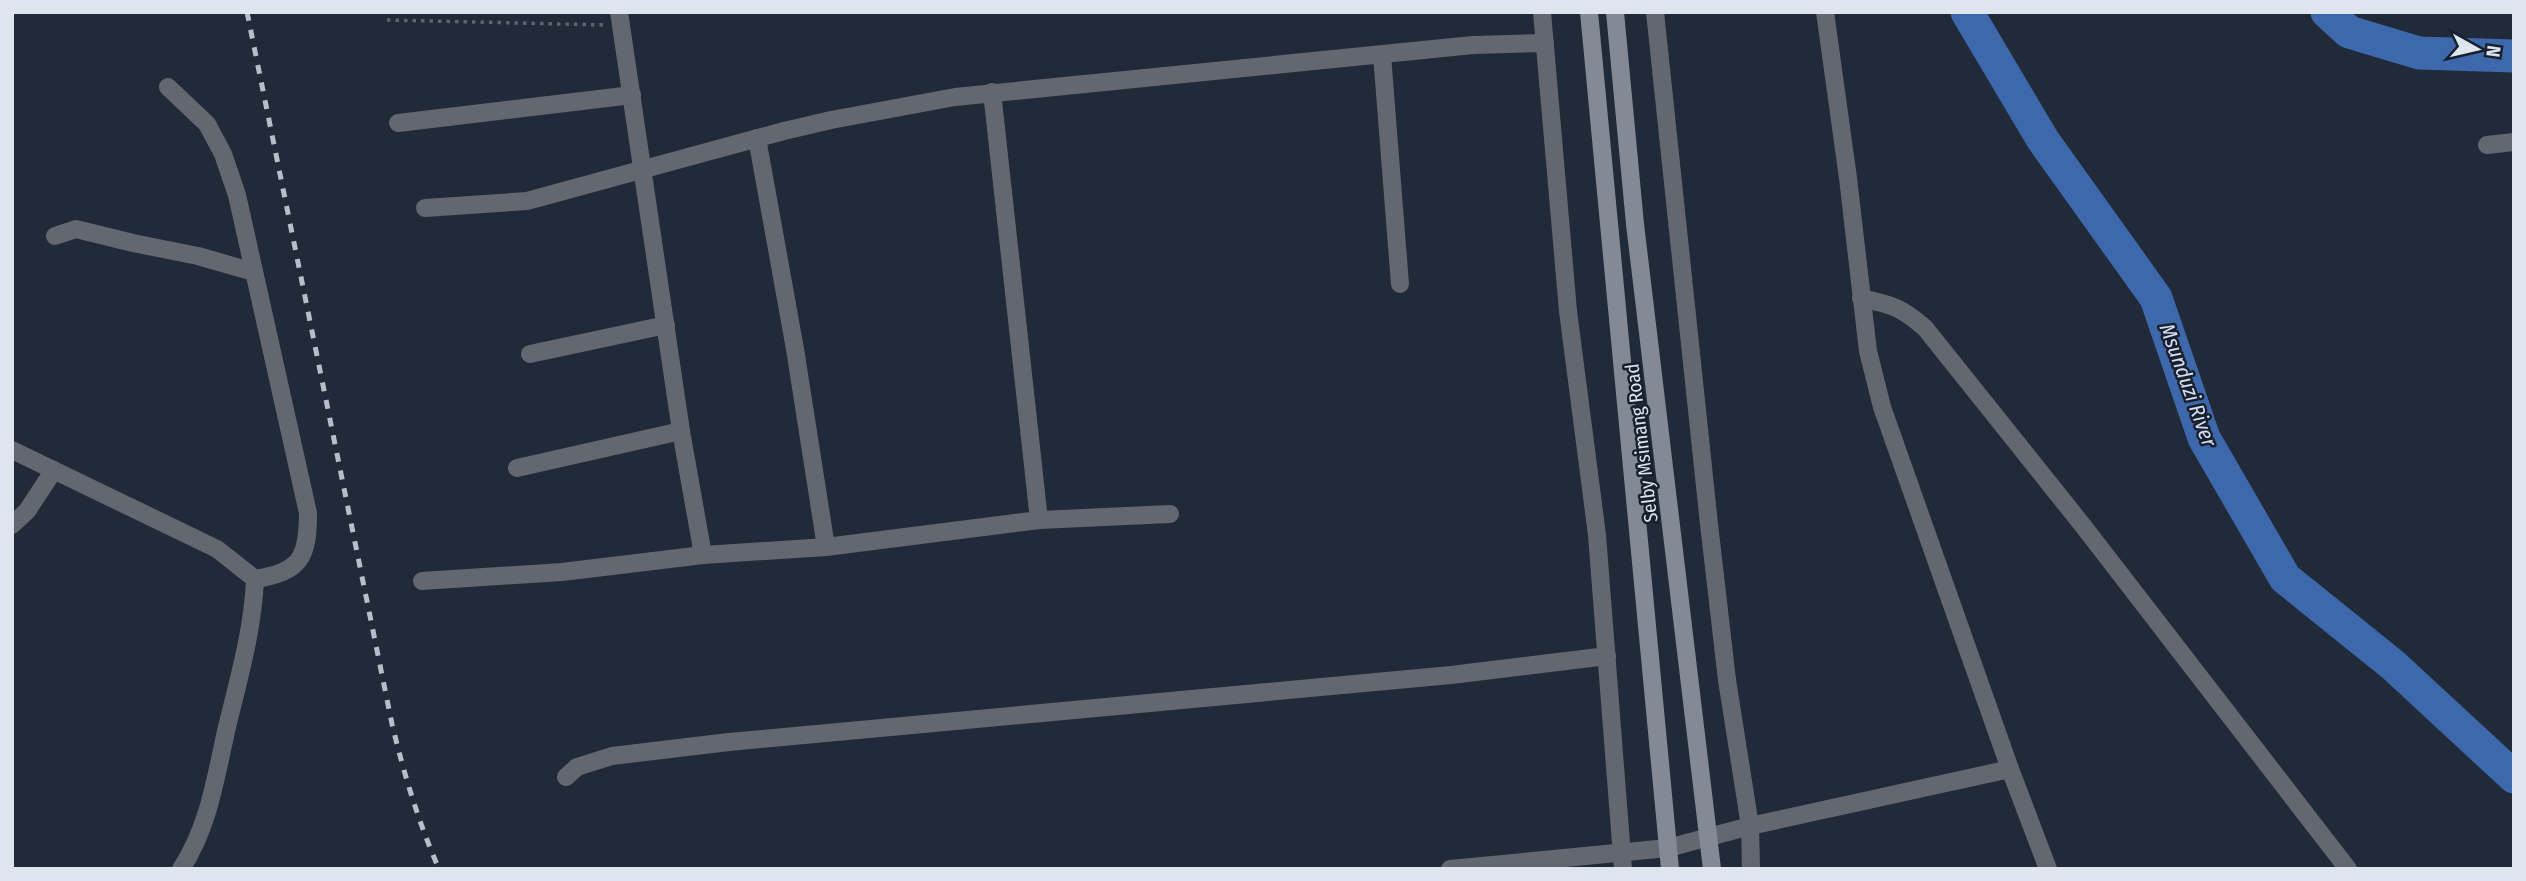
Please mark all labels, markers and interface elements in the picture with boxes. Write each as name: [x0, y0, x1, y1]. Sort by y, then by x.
north arrow: [2442, 14, 2512, 84]
text: N: [2481, 44, 2506, 59]
water label: Msunduzi River: [2154, 320, 2223, 451]
street label: Selby Msimang Road: [1620, 362, 1663, 524]

